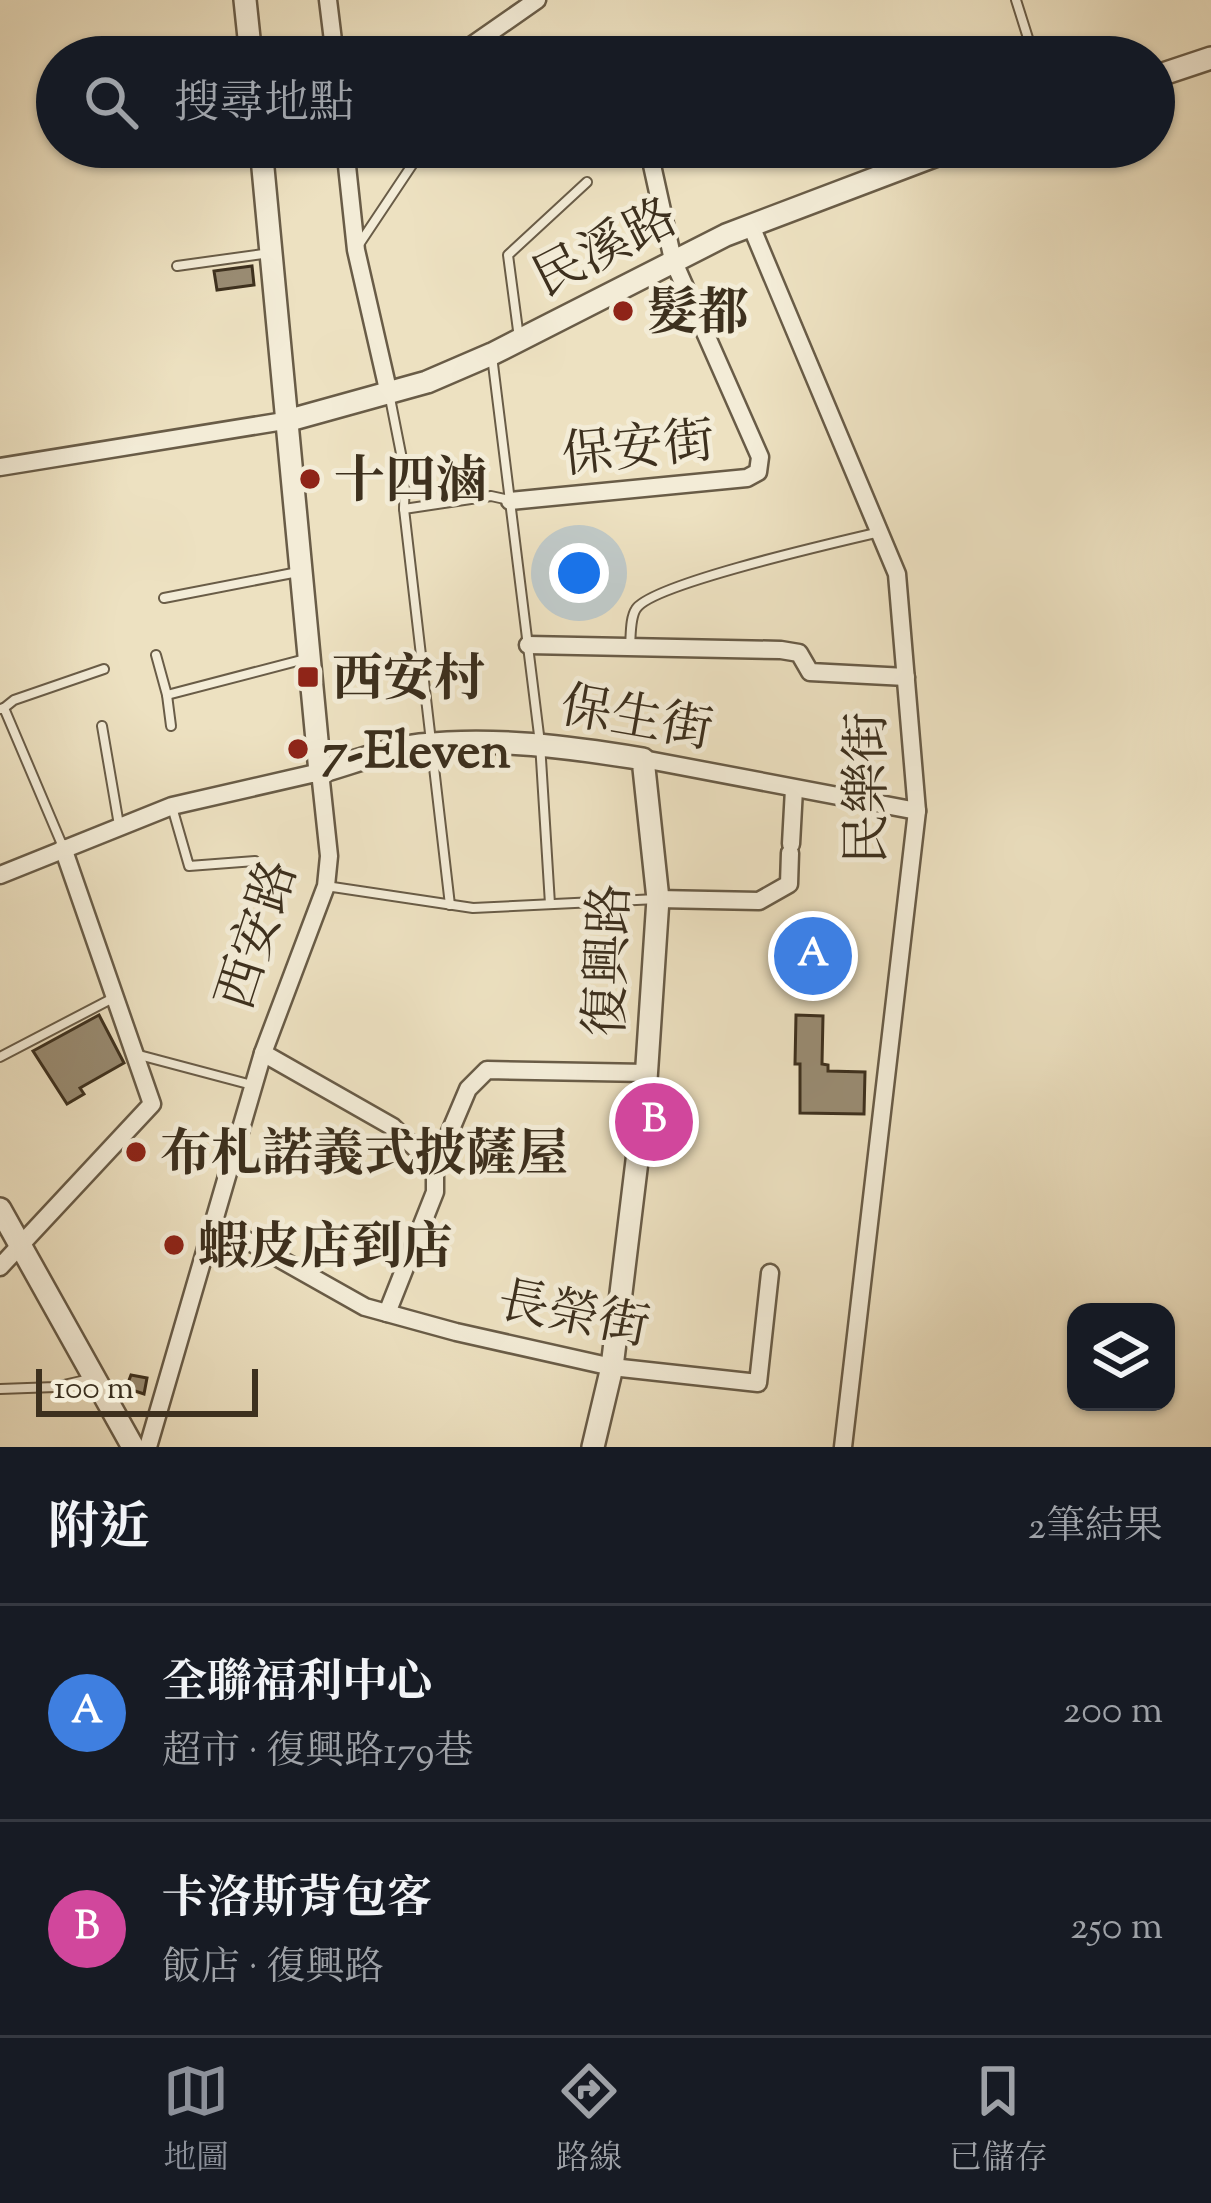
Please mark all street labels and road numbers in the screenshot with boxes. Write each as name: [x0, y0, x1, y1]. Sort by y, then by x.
street label: 民溪路: [522, 184, 691, 318]
street label: 保安街: [559, 407, 718, 496]
street label: 保生街: [554, 672, 718, 771]
street label: 民樂街: [834, 711, 907, 865]
street label: 西安路: [202, 852, 319, 1020]
street label: 復興路: [572, 882, 651, 1038]
street label: 長榮街: [491, 1267, 655, 1368]

